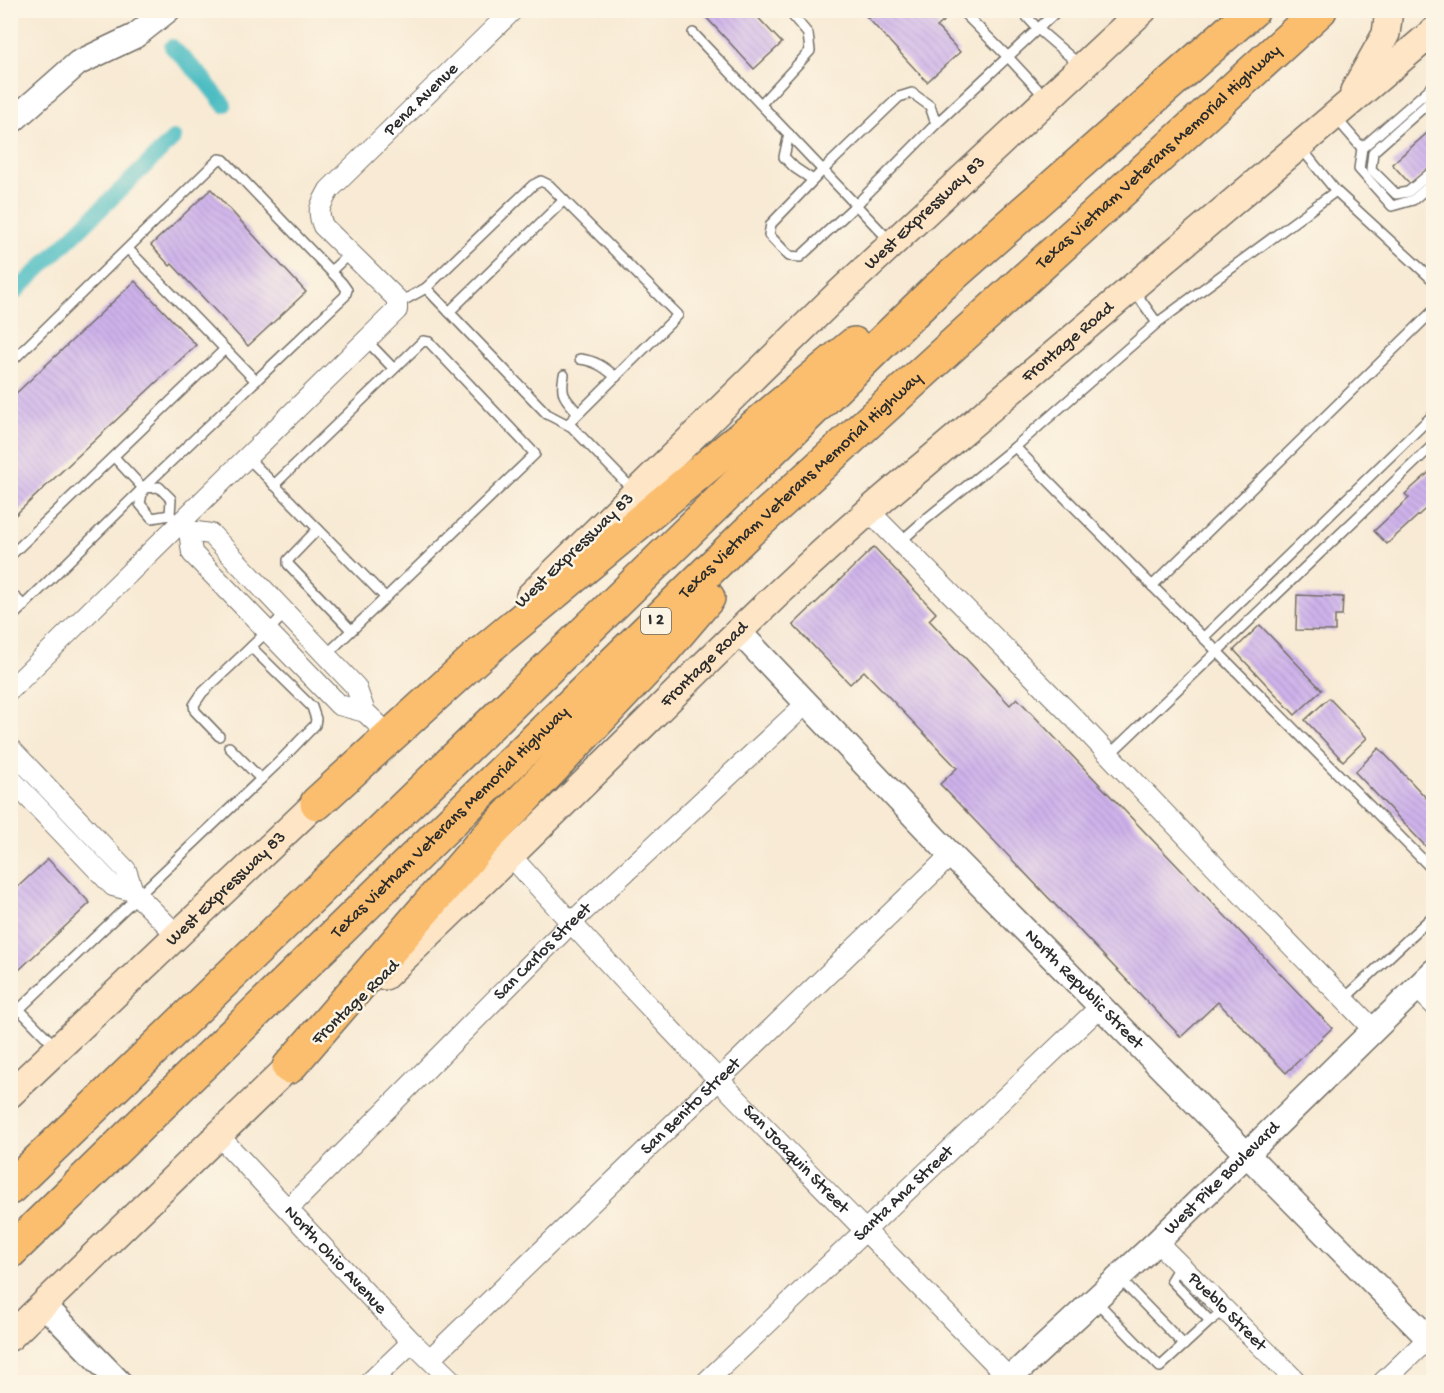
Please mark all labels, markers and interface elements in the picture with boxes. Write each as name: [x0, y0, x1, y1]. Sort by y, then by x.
street label: Texas Vietnam Veterans Memorial Highway: [1031, 40, 1285, 275]
street label: Pena Avenue: [379, 58, 464, 142]
street label: West Expressway 83: [860, 152, 990, 275]
street label: Frontage Road: [1017, 297, 1119, 388]
street label: Texas Vietnam Veterans Memorial Highway: [674, 368, 926, 604]
street label: West Expressway 83: [511, 489, 639, 613]
road number: I 2: [641, 608, 671, 634]
street label: Frontage Road: [656, 616, 754, 713]
street label: Texas Vietnam Veterans Memorial Highway: [326, 702, 574, 944]
street label: West Expressway 83: [162, 827, 290, 951]
street label: San Carlos Street: [490, 898, 597, 1005]
street label: North Republic Street: [1020, 925, 1149, 1055]
street label: Frontage Road: [307, 955, 405, 1051]
street label: San Benito Street: [636, 1052, 747, 1160]
street label: San Joaquin Street: [738, 1100, 855, 1219]
street label: West Pike Boulevard: [1160, 1116, 1285, 1239]
street label: Santa Ana Street: [849, 1140, 959, 1246]
street label: North Ohio Avenue: [279, 1201, 392, 1319]
street label: Pueblo Street: [1183, 1268, 1272, 1357]

